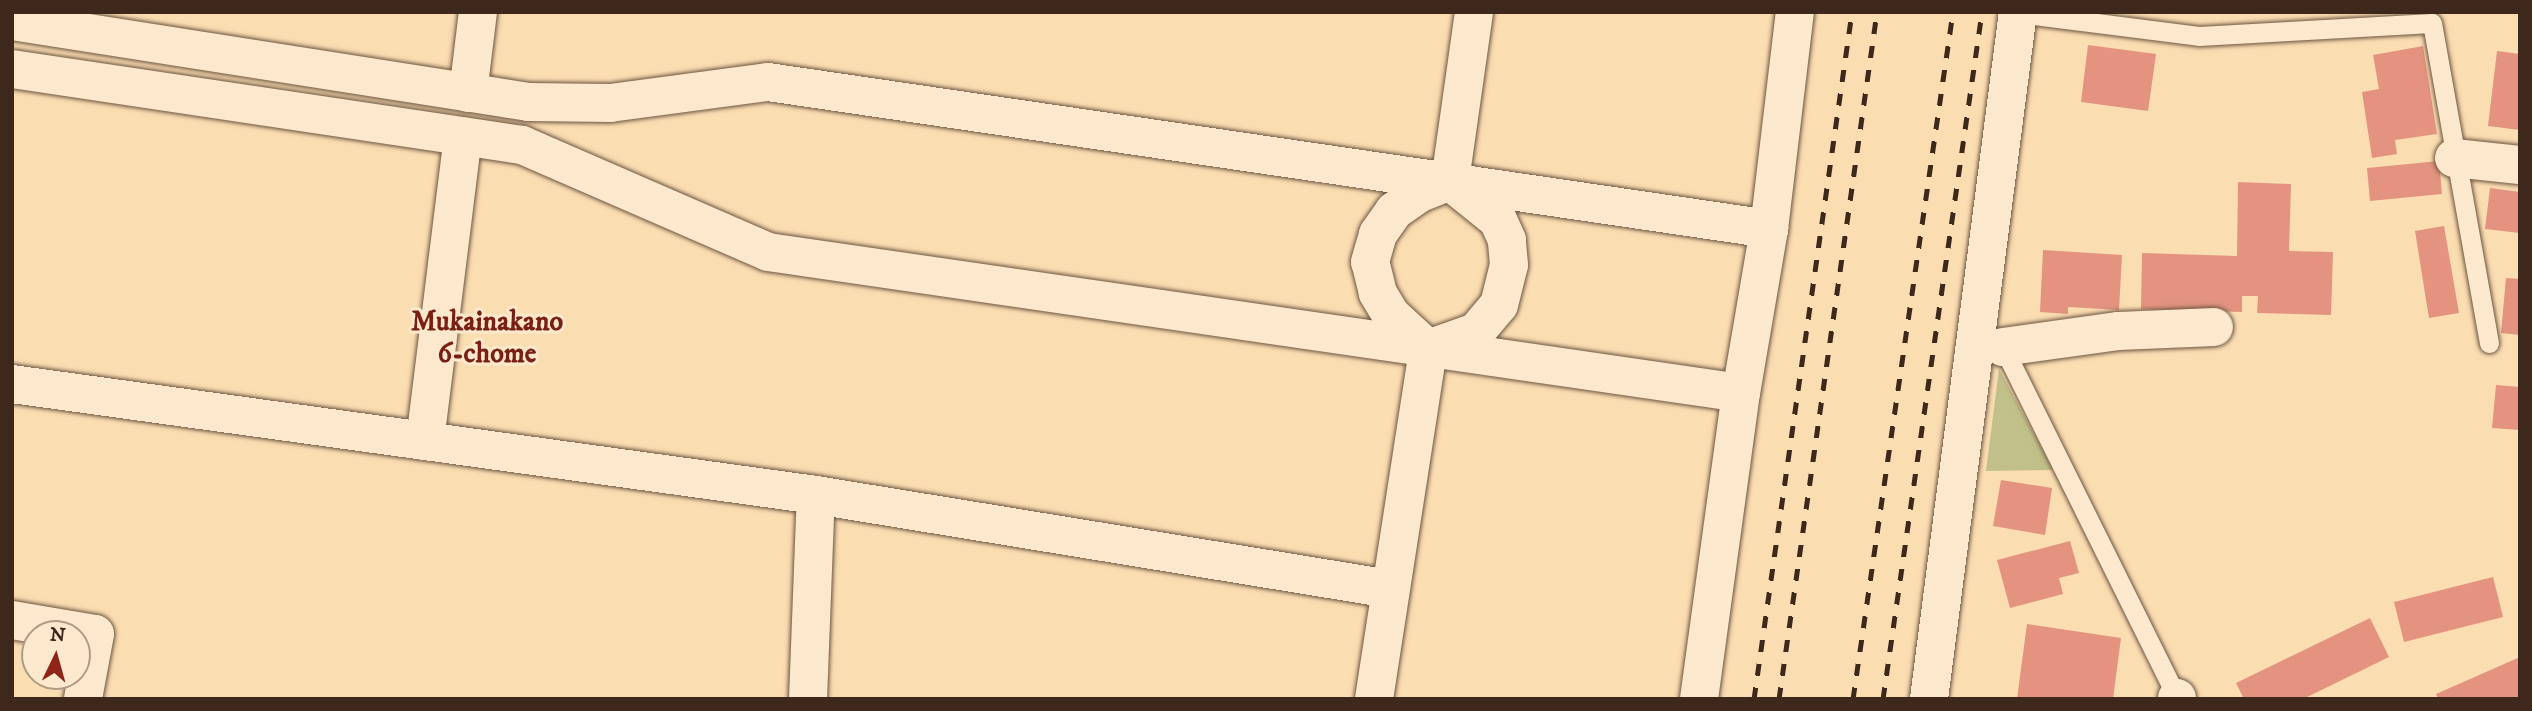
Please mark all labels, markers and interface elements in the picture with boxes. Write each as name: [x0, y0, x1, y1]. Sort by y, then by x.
district label: Mukainakano 6-chome: [411, 305, 563, 371]
north arrow: [21, 620, 91, 690]
text: N: [49, 623, 66, 648]

